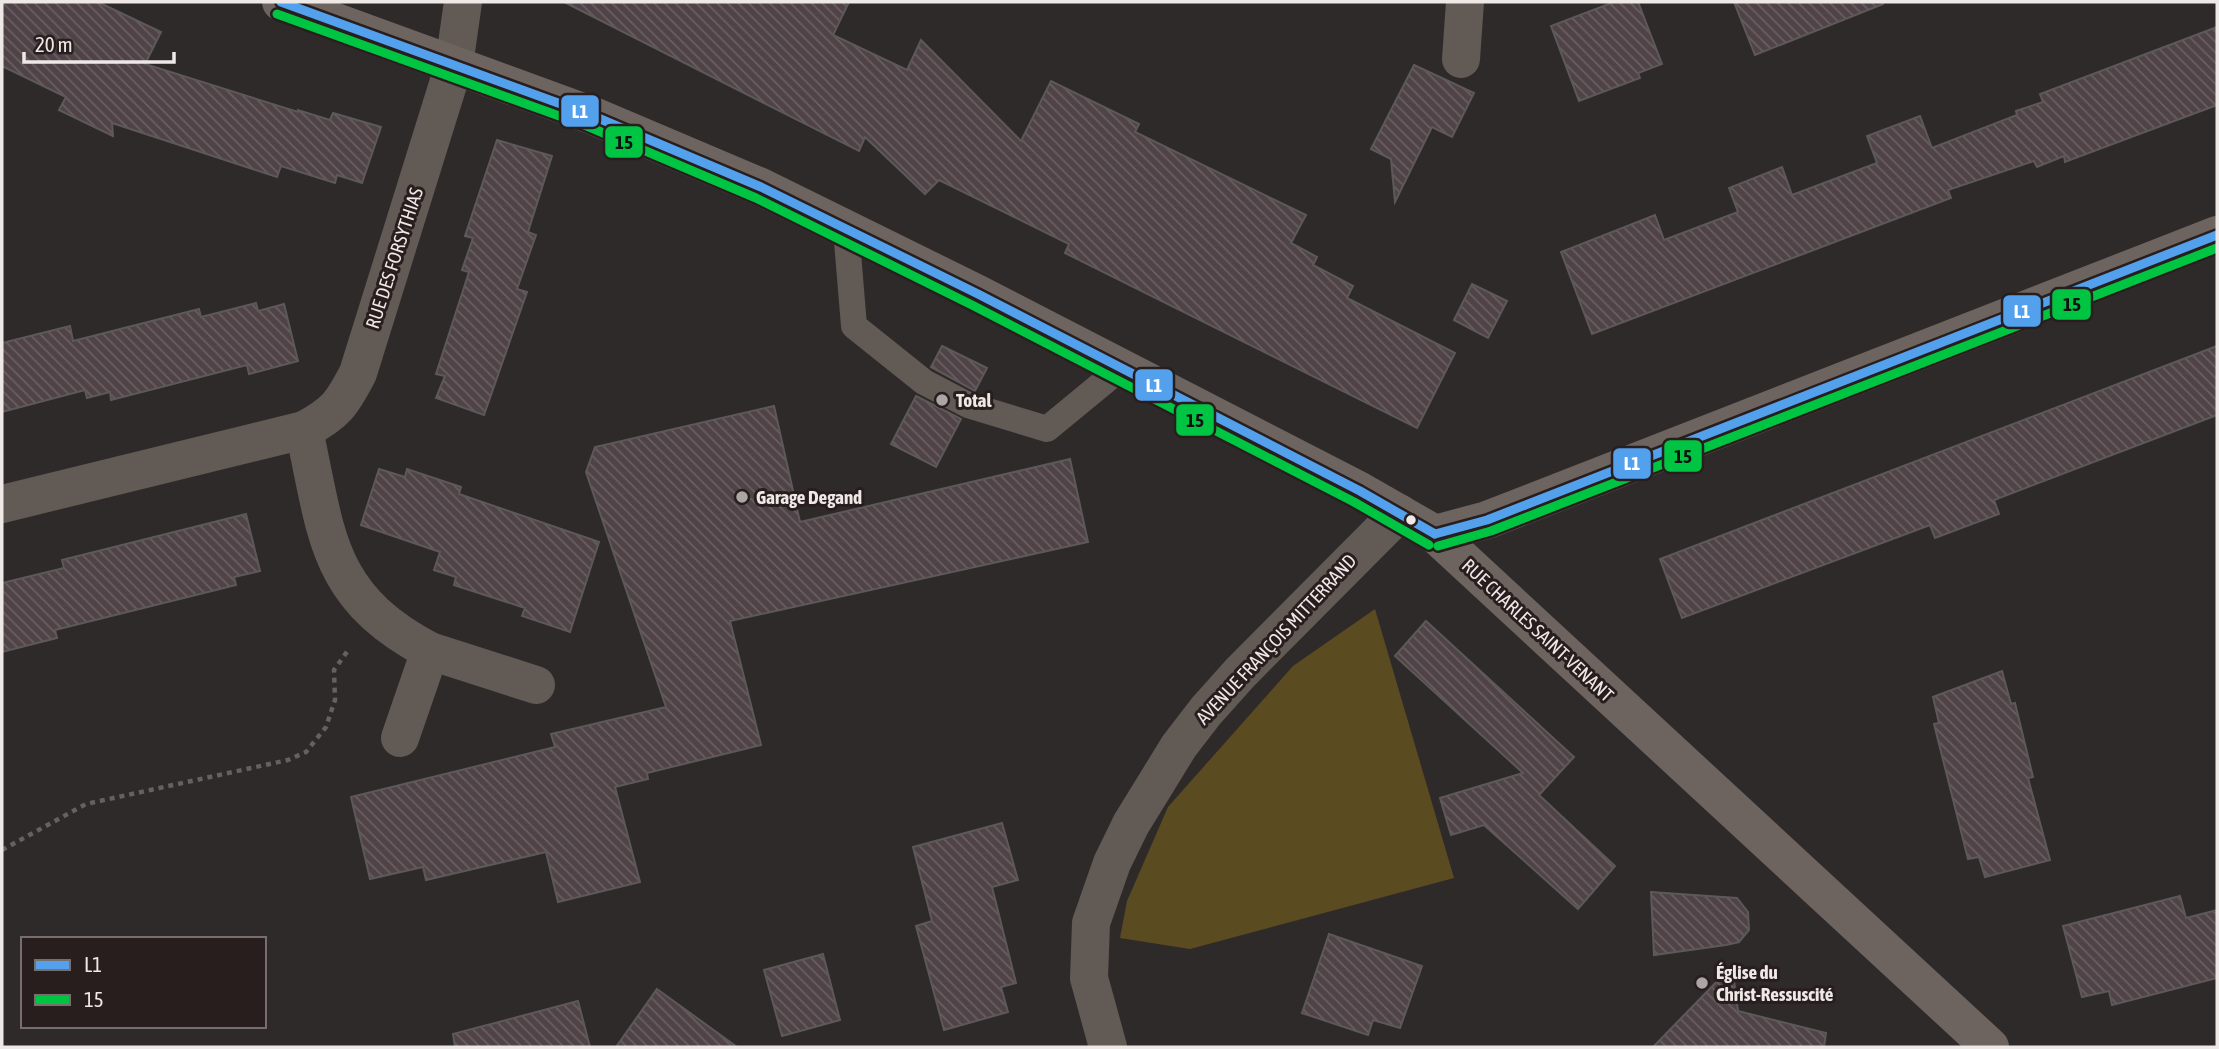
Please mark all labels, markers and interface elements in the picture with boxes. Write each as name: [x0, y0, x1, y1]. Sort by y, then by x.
scale bar: [24, 21, 175, 65]
text: 20 m: [35, 32, 73, 56]
line badge: L1: [560, 94, 600, 128]
text: L1: [572, 100, 588, 122]
line badge: 15: [604, 125, 644, 159]
text: 15: [615, 131, 633, 153]
street label: RUE DES FORSYTHIAS: [361, 185, 427, 331]
line badge: 15: [2051, 288, 2092, 321]
text: 15: [2063, 293, 2081, 315]
line badge: L1: [2002, 294, 2042, 328]
text: L1: [2014, 300, 2030, 322]
line badge: L1: [1134, 368, 1174, 402]
text: L1: [1146, 374, 1162, 396]
place label: Total: [956, 389, 992, 411]
marker: Total: [934, 392, 950, 408]
line badge: 15: [1175, 403, 1215, 437]
text: 15: [1186, 409, 1204, 431]
line badge: 15: [1663, 439, 1703, 473]
text: 15: [1674, 445, 1692, 467]
line badge: L1: [1612, 447, 1652, 480]
text: L1: [1624, 452, 1640, 474]
place label: Garage Degand: [756, 486, 862, 508]
marker: Garage Degand: [734, 489, 750, 505]
unlabelled marker: [1404, 513, 1418, 527]
street label: AVENUE FRANÇOIS MITTERRAND: [1191, 549, 1361, 729]
street label: RUE CHARLES SAINT-VENANT: [1458, 554, 1619, 706]
legend: [21, 937, 266, 1028]
text: L1: [84, 952, 102, 976]
place label: Église du Christ-Ressuscité: [1716, 961, 1834, 1005]
marker: Église du Christ-Ressuscité: [1694, 975, 1710, 991]
text: 15: [84, 987, 104, 1011]

